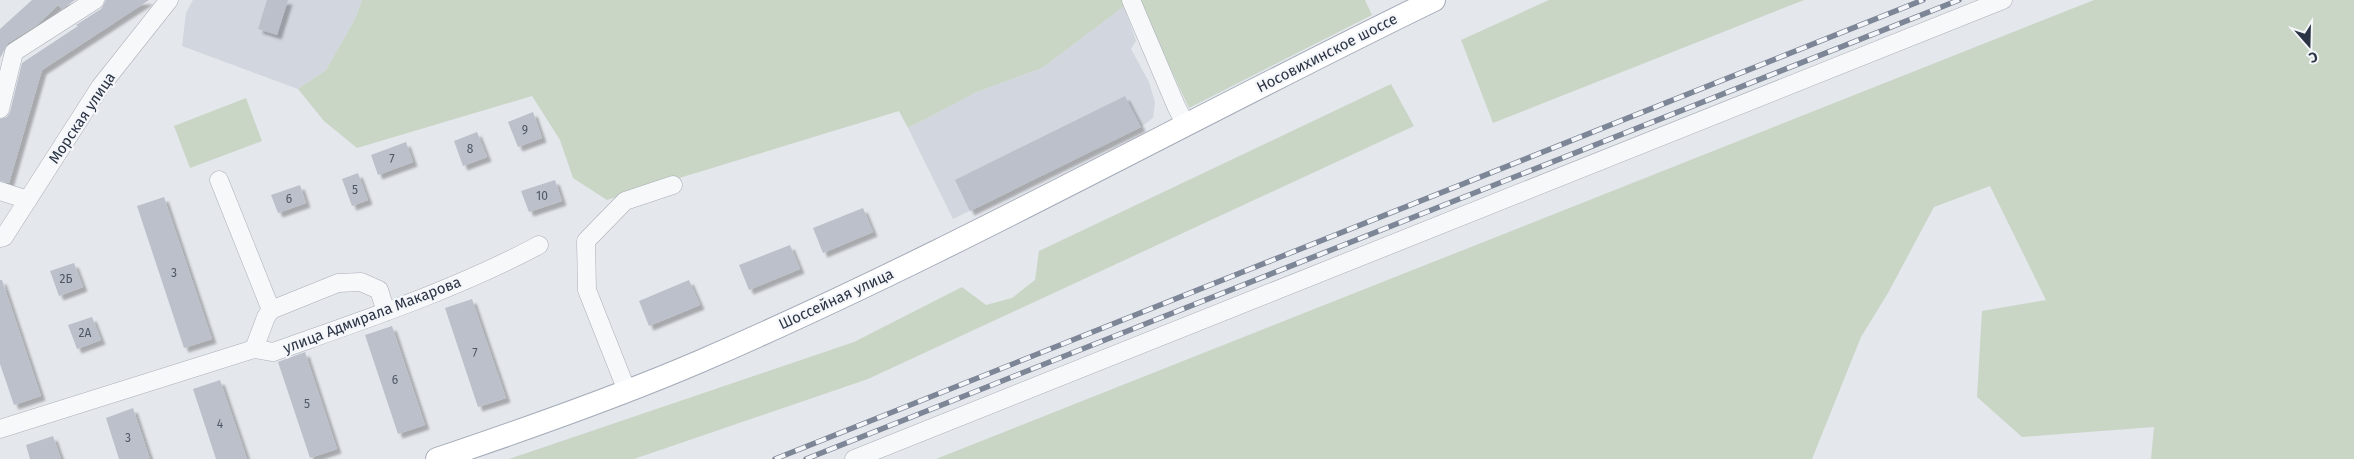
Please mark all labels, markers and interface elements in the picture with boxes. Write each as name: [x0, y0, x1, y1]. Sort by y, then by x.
street label: Носовихинское шоссе: [1254, 10, 1400, 96]
north arrow: [2284, 20, 2334, 70]
text: С: [2307, 47, 2320, 66]
street label: Морская улица: [45, 69, 119, 167]
house number: 9: [522, 123, 528, 137]
house number: 8: [467, 142, 474, 156]
house number: 7: [389, 152, 395, 166]
house number: 5: [352, 183, 358, 197]
house number: 10: [536, 189, 548, 203]
house number: 6: [286, 192, 292, 206]
street label: Шоссейная улица: [776, 265, 896, 333]
house number: 3: [171, 266, 177, 280]
house number: 2Б: [60, 272, 72, 286]
street label: улица Адмирала Макарова: [280, 273, 464, 357]
house number: 2А: [79, 326, 92, 340]
house number: 7: [472, 346, 478, 360]
house number: 6: [392, 373, 398, 387]
house number: 5: [304, 397, 310, 411]
house number: 4: [217, 417, 224, 431]
house number: 3: [125, 431, 131, 445]

